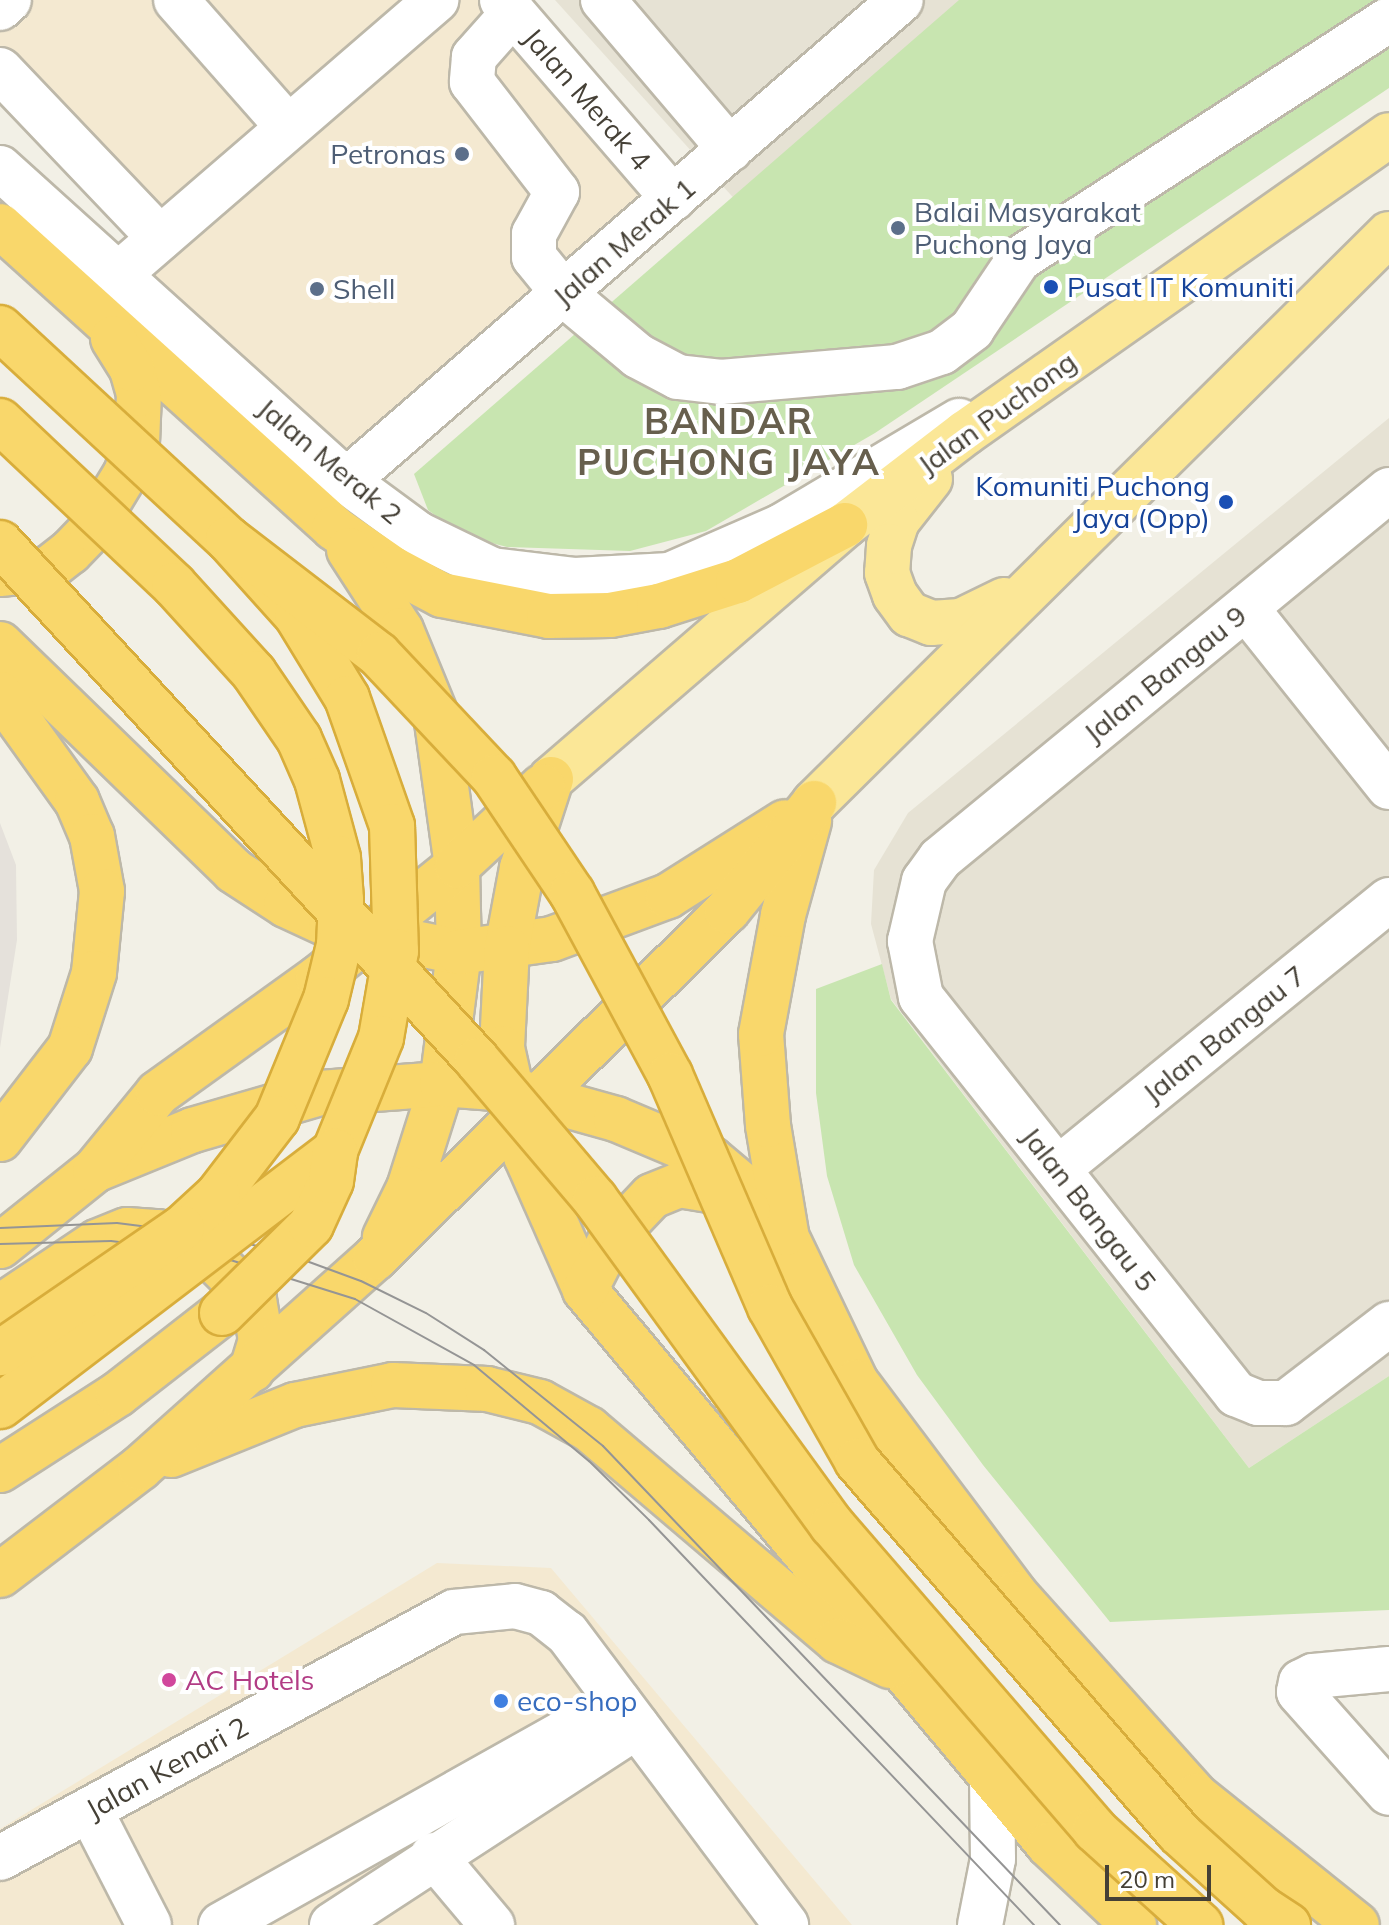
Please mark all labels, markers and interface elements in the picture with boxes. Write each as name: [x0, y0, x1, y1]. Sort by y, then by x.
street label: Jalan Merak 4: [516, 21, 658, 177]
place label: Petronas: [330, 137, 446, 171]
marker: Petronas: [453, 145, 471, 163]
street label: Jalan Merak 1: [546, 171, 702, 313]
place label: Balai Masyarakat Puchong Jaya: [914, 195, 1141, 261]
marker: Balai Masyarakat Puchong Jaya: [889, 219, 907, 237]
place label: Pusat IT Komuniti: [1067, 270, 1294, 304]
place label: Shell: [333, 272, 395, 306]
marker: Pusat IT Komuniti: [1042, 278, 1060, 296]
marker: Shell: [308, 280, 326, 298]
street label: Jalan Puchong: [912, 344, 1082, 482]
street label: Jalan Merak 2: [251, 391, 409, 531]
district label: BANDAR PUCHONG JAYA: [577, 398, 881, 483]
place label: Komuniti Puchong Jaya (Opp): [975, 469, 1210, 535]
marker: Komuniti Puchong Jaya (Opp): [1217, 493, 1235, 511]
street label: Jalan Bangau 9: [1077, 598, 1253, 750]
street label: Jalan Bangau 7: [1136, 958, 1312, 1110]
street label: Jalan Bangau 5: [1014, 1120, 1164, 1298]
place label: AC Hotels: [185, 1663, 314, 1697]
marker: AC Hotels: [160, 1671, 178, 1689]
place label: eco-shop: [517, 1684, 637, 1718]
marker: eco-shop: [492, 1692, 510, 1710]
street label: Jalan Kenari 2: [80, 1710, 254, 1826]
scale bar: [1109, 1849, 1215, 1899]
text: 20 m: [1119, 1864, 1175, 1894]

